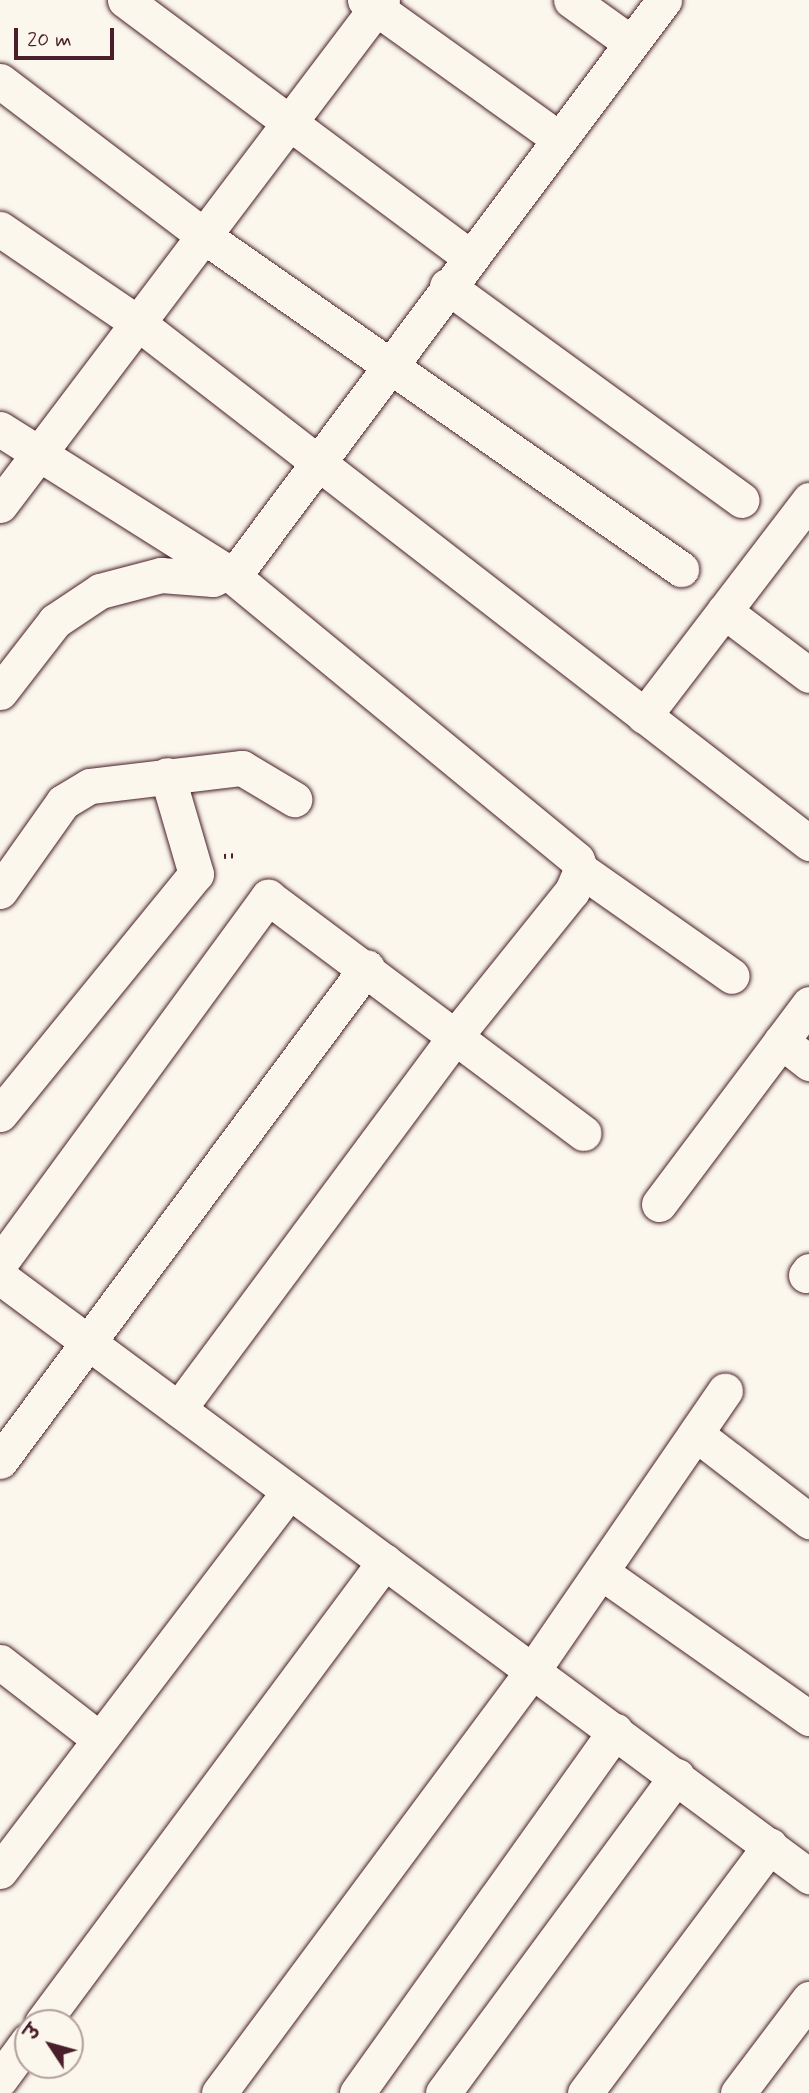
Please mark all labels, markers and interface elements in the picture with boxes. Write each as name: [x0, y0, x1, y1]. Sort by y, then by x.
scale bar: [18, 14, 117, 58]
text: 20 m: [27, 26, 72, 54]
north arrow: [14, 2009, 84, 2079]
text: उ: [19, 2020, 47, 2045]

